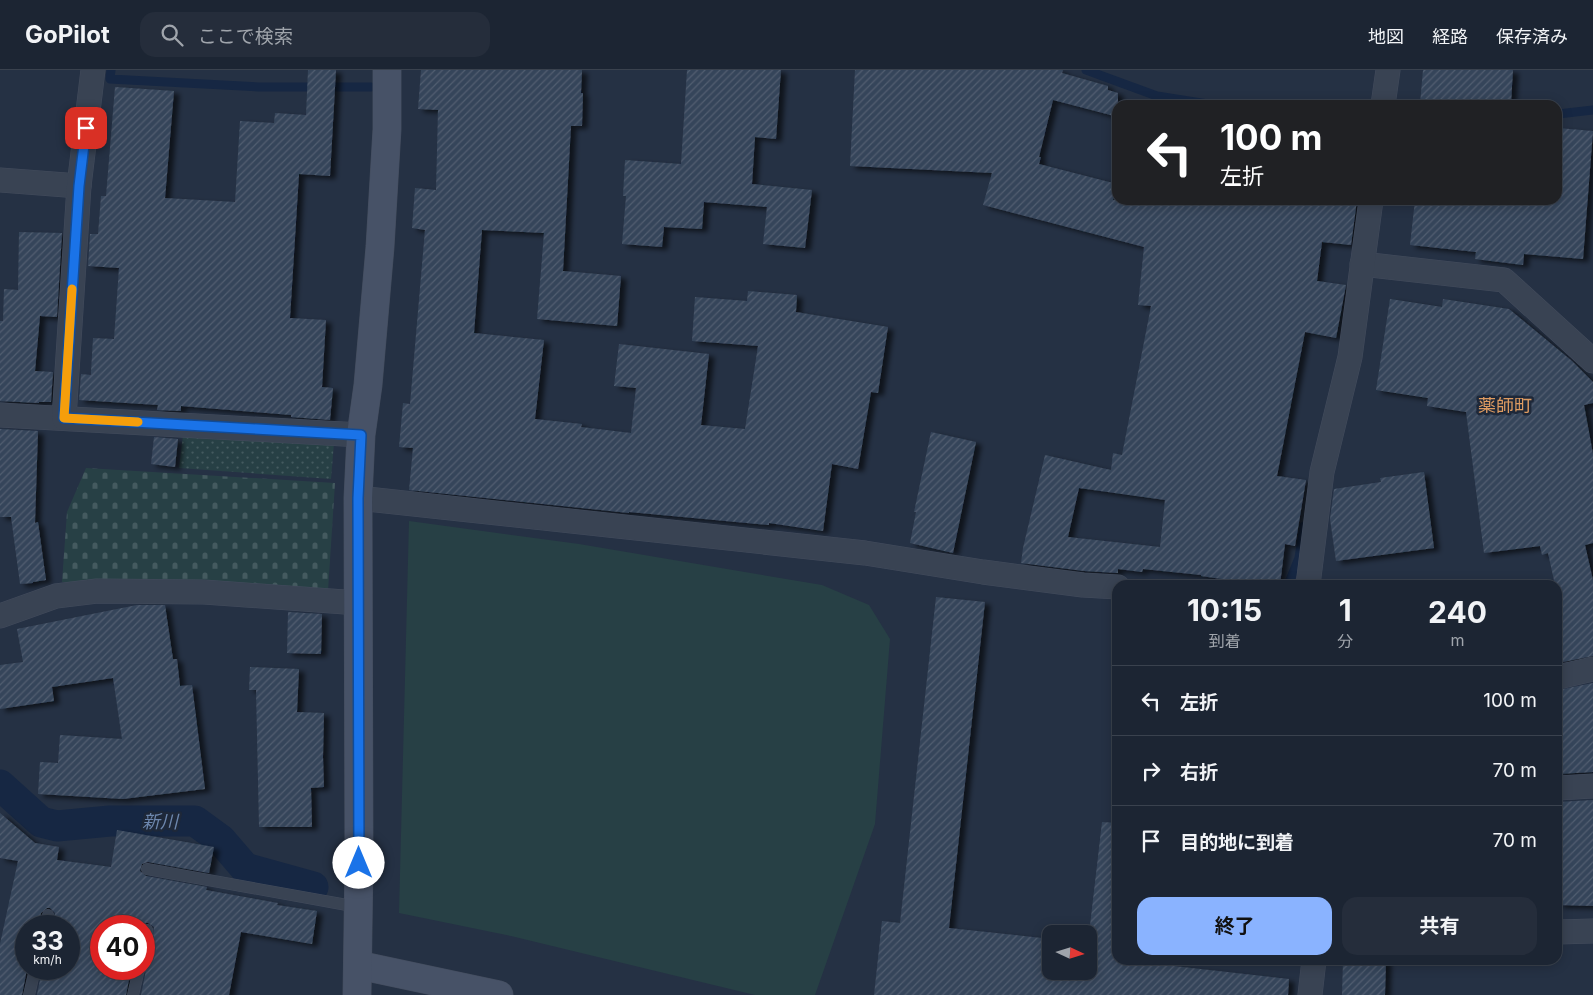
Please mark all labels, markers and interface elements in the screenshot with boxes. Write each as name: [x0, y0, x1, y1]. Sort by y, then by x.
search box: [140, 12, 490, 57]
text: GoPilot: [25, 20, 110, 49]
icon: search: [158, 21, 186, 49]
text: ここで検索: [198, 25, 293, 48]
text: 地図: [1368, 26, 1404, 47]
text: 経路: [1432, 26, 1468, 47]
text: 保存済み: [1496, 26, 1568, 47]
pin: [65, 107, 107, 149]
icon: arrive: [72, 114, 100, 142]
text: 100 m: [1220, 116, 1323, 158]
icon: left: [1137, 120, 1202, 185]
text: 左折: [1220, 163, 1264, 189]
district label: 薬師町: [1478, 395, 1532, 416]
text: 10:15: [1187, 592, 1262, 628]
text: 1: [1339, 592, 1352, 628]
text: 240: [1428, 594, 1487, 630]
text: m: [1451, 630, 1465, 650]
text: 到着: [1209, 631, 1241, 651]
text: 分: [1337, 631, 1353, 651]
icon: left: [1137, 687, 1165, 715]
text: 100 m: [1483, 689, 1537, 712]
text: 左折: [1180, 691, 1218, 714]
icon: right: [1137, 757, 1165, 785]
text: 70 m: [1493, 759, 1537, 782]
text: 右折: [1180, 761, 1218, 784]
water label: 新川: [142, 811, 180, 832]
icon: arrive: [1137, 827, 1165, 855]
text: 70 m: [1493, 829, 1537, 852]
text: 目的地に到着: [1180, 831, 1294, 854]
position arrow: [332, 836, 384, 888]
button: 終了: [1137, 897, 1332, 955]
button: 共有: [1342, 897, 1537, 955]
speed limit sign: 40: [90, 915, 155, 980]
north arrow: [1042, 925, 1098, 980]
map controls: [1042, 925, 1097, 980]
text: 33: [31, 926, 64, 956]
text: km/h: [33, 952, 62, 967]

